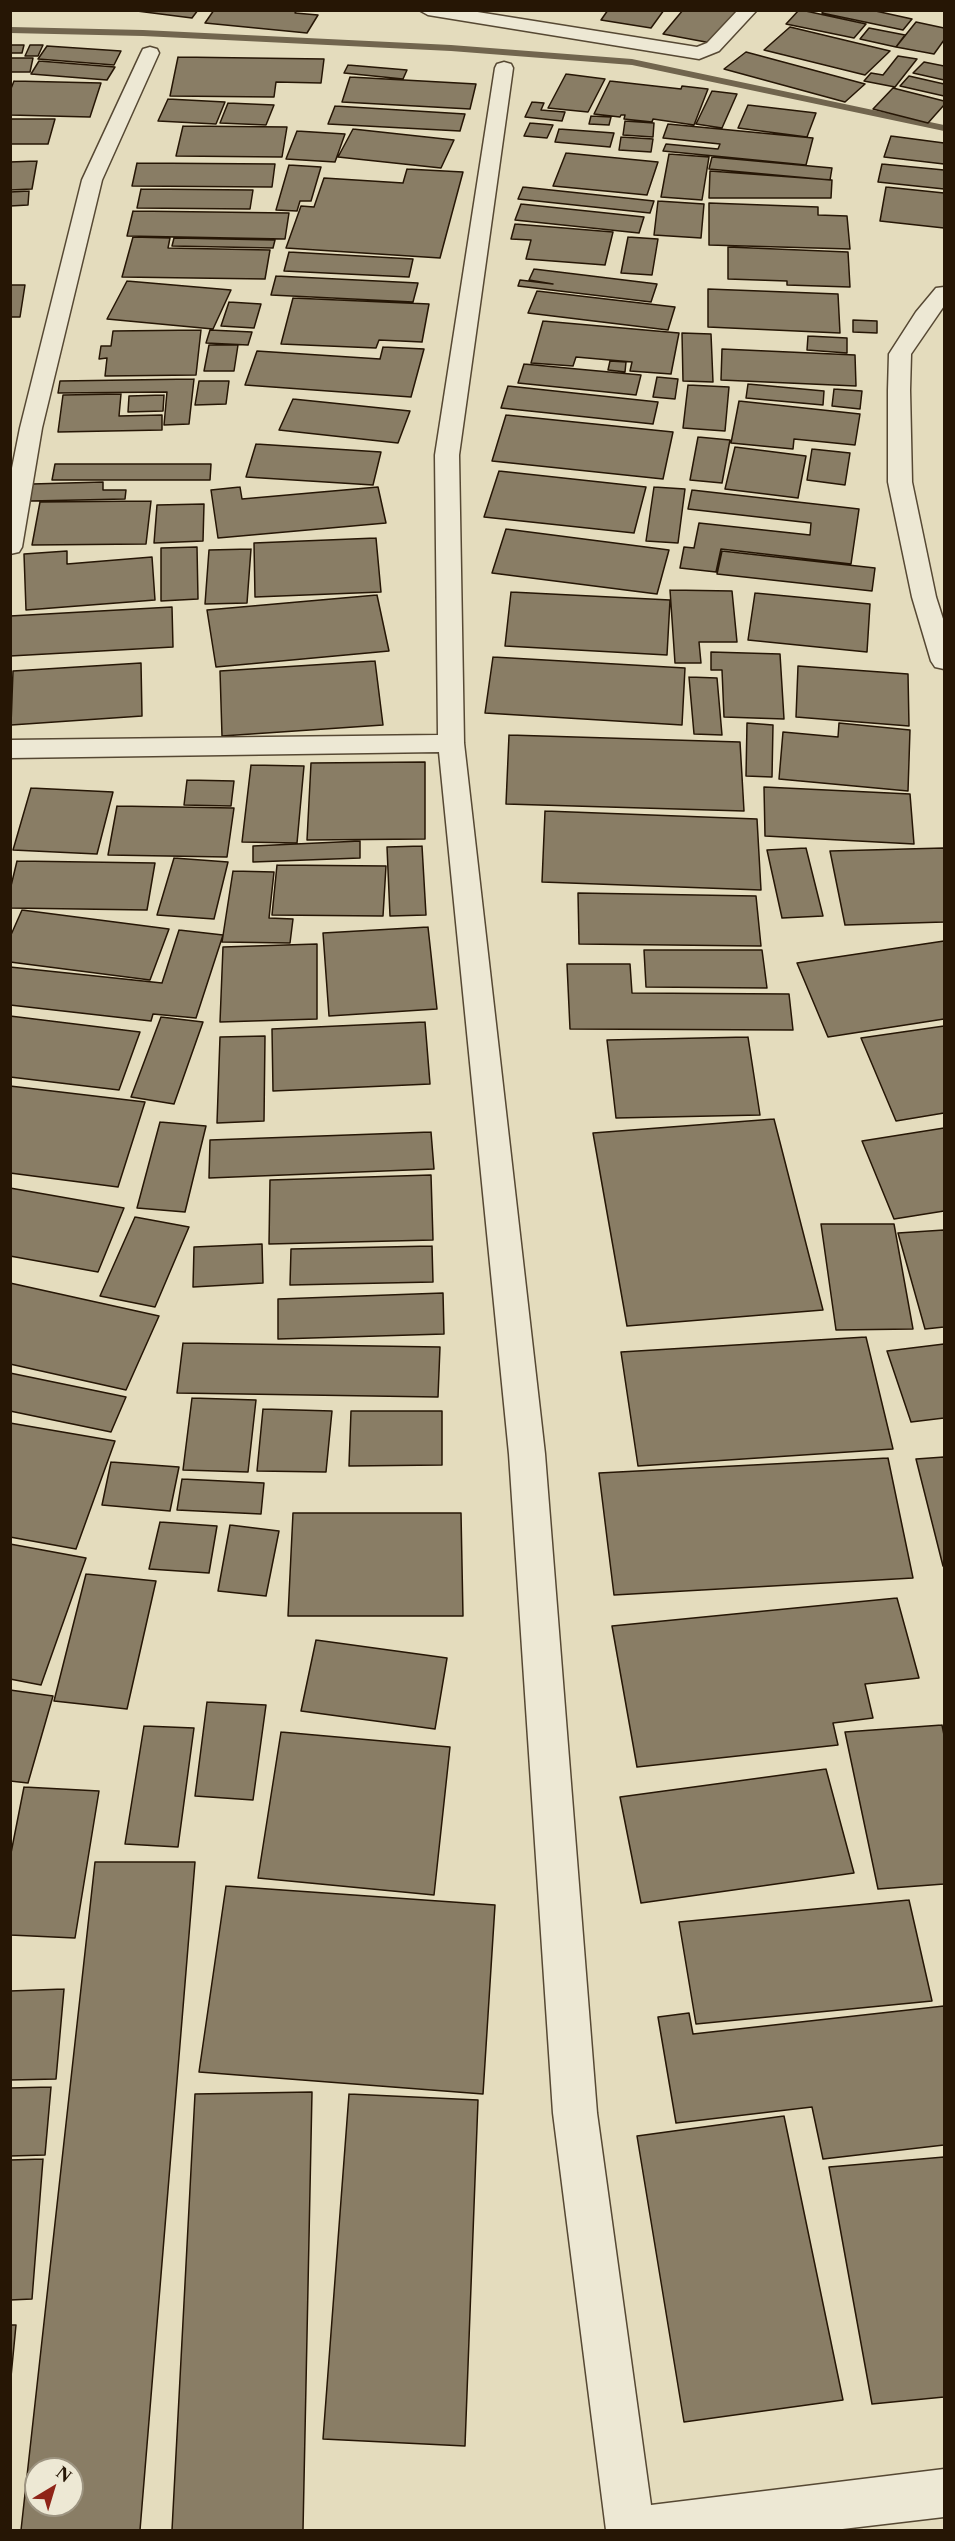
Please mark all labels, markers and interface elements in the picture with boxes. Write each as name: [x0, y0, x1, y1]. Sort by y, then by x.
north arrow: [24, 2457, 84, 2517]
text: N: [52, 2462, 75, 2487]

